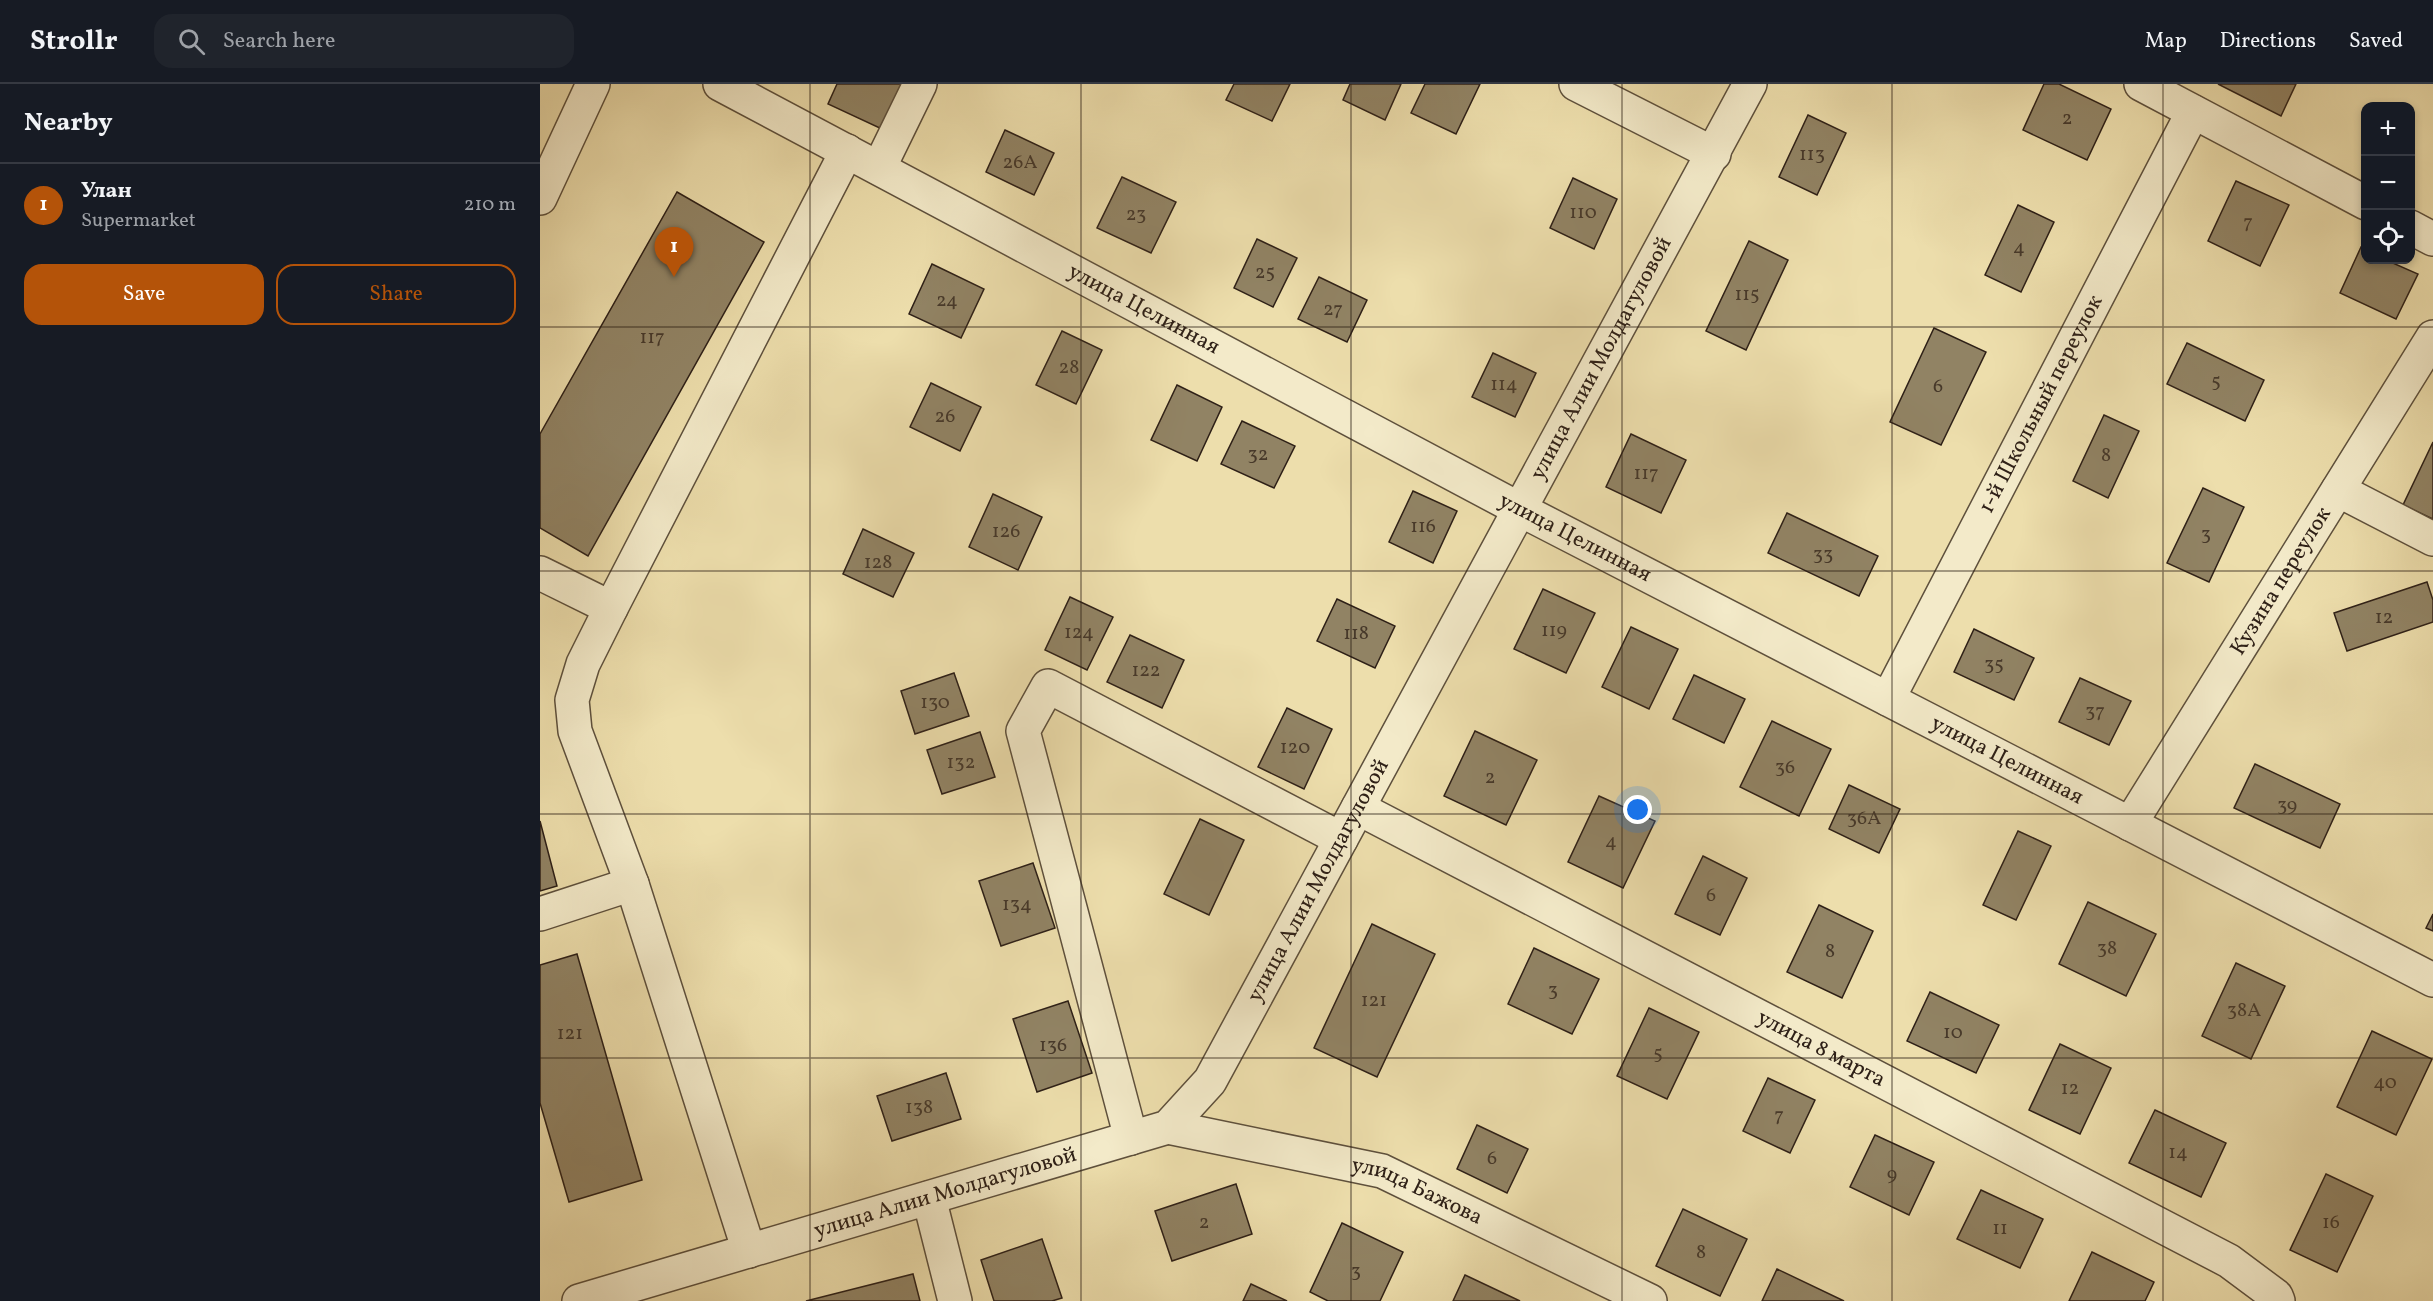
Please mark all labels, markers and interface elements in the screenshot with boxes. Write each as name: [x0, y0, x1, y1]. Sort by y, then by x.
search box: [154, 14, 574, 68]
text: Strollr: [30, 22, 118, 61]
icon: search: [175, 25, 208, 58]
text: Search here: [223, 26, 335, 57]
text: Map: [2145, 27, 2187, 56]
text: Directions: [2220, 27, 2316, 56]
text: Saved: [2349, 27, 2403, 56]
map controls: [2361, 102, 2415, 264]
button: +: [2361, 102, 2415, 156]
text: Nearby: [24, 105, 113, 141]
house number: 2: [2062, 105, 2072, 133]
house number: 113: [1799, 141, 1825, 169]
house number: 26А: [1003, 149, 1037, 177]
button: −: [2361, 156, 2415, 210]
text: Улан: [81, 176, 132, 207]
text: 1: [39, 191, 48, 219]
text: 210 m: [464, 191, 516, 219]
house number: 110: [1569, 199, 1597, 227]
house number: 23: [1126, 201, 1146, 229]
text: Supermarket: [81, 207, 196, 235]
house number: 7: [2243, 209, 2253, 237]
button: locate: [2361, 210, 2415, 264]
pin: 1: [654, 228, 694, 277]
street label: улица Алии Молдагуловой: [1523, 231, 1680, 486]
house number: 4: [2013, 234, 2025, 262]
street label: улица Целинная: [1062, 256, 1225, 363]
house number: 25: [1255, 259, 1275, 287]
button: Save: [24, 264, 264, 325]
button: Share: [276, 264, 516, 325]
house number: 115: [1734, 281, 1760, 309]
house number: 24: [936, 287, 958, 315]
street label: 1-й Школьный переулок: [1971, 289, 2111, 519]
house number: 27: [1323, 296, 1343, 324]
house number: 117: [639, 324, 665, 352]
house number: 28: [1059, 354, 1079, 382]
house number: 5: [2211, 368, 2221, 396]
house number: 114: [1490, 371, 1518, 399]
house number: 6: [1933, 373, 1943, 401]
house number: 26: [935, 403, 955, 431]
house number: 32: [1248, 441, 1269, 469]
house number: 8: [2101, 442, 2111, 470]
house number: 117: [1633, 460, 1659, 488]
street label: улица Целинная: [1493, 485, 1657, 590]
street label: Кузина переулок: [2223, 501, 2339, 661]
house number: 116: [1410, 513, 1436, 541]
house number: 126: [992, 518, 1020, 546]
house number: 3: [2201, 521, 2211, 549]
house number: 33: [1813, 541, 1833, 569]
house number: 128: [864, 549, 892, 577]
house number: 12: [2375, 604, 2393, 632]
house number: 119: [1541, 617, 1567, 645]
house number: 124: [1064, 619, 1094, 647]
house number: 118: [1343, 620, 1369, 648]
house number: 35: [1984, 651, 2004, 679]
house number: 122: [1131, 657, 1161, 685]
house number: 130: [920, 689, 950, 717]
house number: 37: [2085, 698, 2105, 726]
street label: улица Целинная: [1925, 708, 2089, 813]
house number: 120: [1280, 734, 1310, 762]
house number: 132: [947, 749, 975, 777]
street label: улица Алии Молдагуловой: [1240, 754, 1397, 1008]
house number: 36: [1775, 754, 1795, 782]
house number: 2: [1485, 764, 1495, 792]
house number: 39: [2277, 792, 2297, 820]
your location: [1623, 795, 1652, 824]
house number: 36А: [1847, 805, 1881, 833]
house number: 4: [1605, 828, 1617, 856]
house number: 6: [1706, 882, 1716, 910]
house number: 134: [1002, 891, 1032, 919]
house number: 38: [2097, 935, 2117, 963]
house number: 8: [1825, 938, 1835, 966]
house number: 3: [1548, 977, 1558, 1005]
house number: 121: [1361, 987, 1387, 1015]
house number: 38А: [2227, 997, 2261, 1025]
street label: улица 8 марта: [1751, 1003, 1891, 1095]
house number: 10: [1943, 1019, 1963, 1047]
house number: 121: [557, 1020, 583, 1048]
house number: 136: [1039, 1032, 1067, 1060]
house number: 5: [1653, 1040, 1663, 1068]
house number: 40: [2373, 1069, 2397, 1097]
house number: 12: [2061, 1075, 2079, 1103]
house number: 138: [905, 1094, 933, 1122]
house number: 7: [1774, 1102, 1784, 1130]
street label: улица Алии Молдагуловой: [810, 1139, 1080, 1246]
house number: 14: [2168, 1139, 2188, 1167]
house number: 6: [1487, 1145, 1497, 1173]
street label: улица Бажова: [1349, 1150, 1488, 1233]
house number: 9: [1887, 1161, 1897, 1189]
house number: 2: [1199, 1209, 1209, 1237]
house number: 16: [2322, 1209, 2340, 1237]
house number: 11: [1992, 1215, 2008, 1243]
house number: 8: [1696, 1239, 1706, 1267]
house number: 3: [1351, 1258, 1361, 1286]

